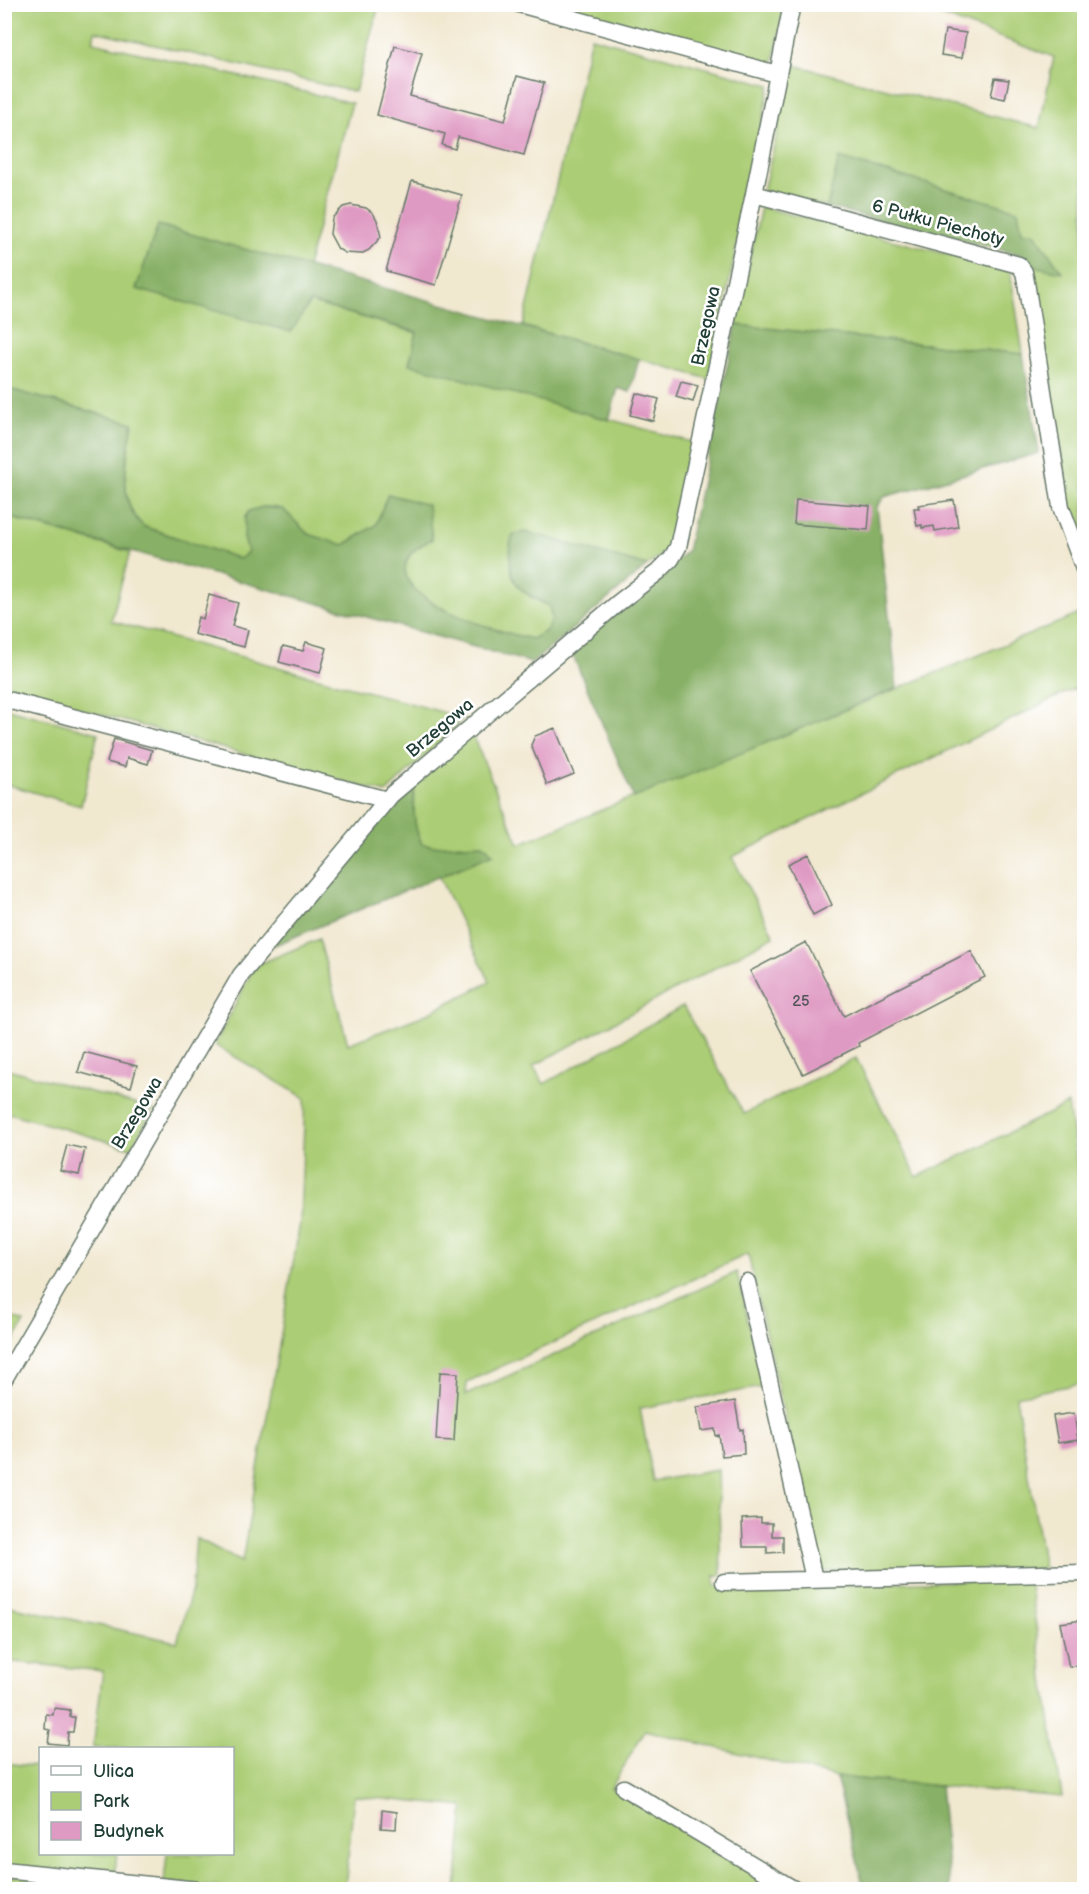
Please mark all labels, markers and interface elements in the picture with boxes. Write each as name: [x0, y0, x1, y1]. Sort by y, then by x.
street label: 6 Pułku Piechoty: [870, 195, 1007, 251]
street label: Brzegowa: [687, 284, 725, 368]
street label: Brzegowa: [402, 694, 478, 762]
house number: 25: [792, 992, 810, 1011]
street label: Brzegowa: [107, 1073, 167, 1153]
legend: [39, 1747, 234, 1855]
text: Ulica: [93, 1761, 134, 1782]
text: Park: [93, 1791, 129, 1812]
text: Budynek: [93, 1821, 164, 1842]

